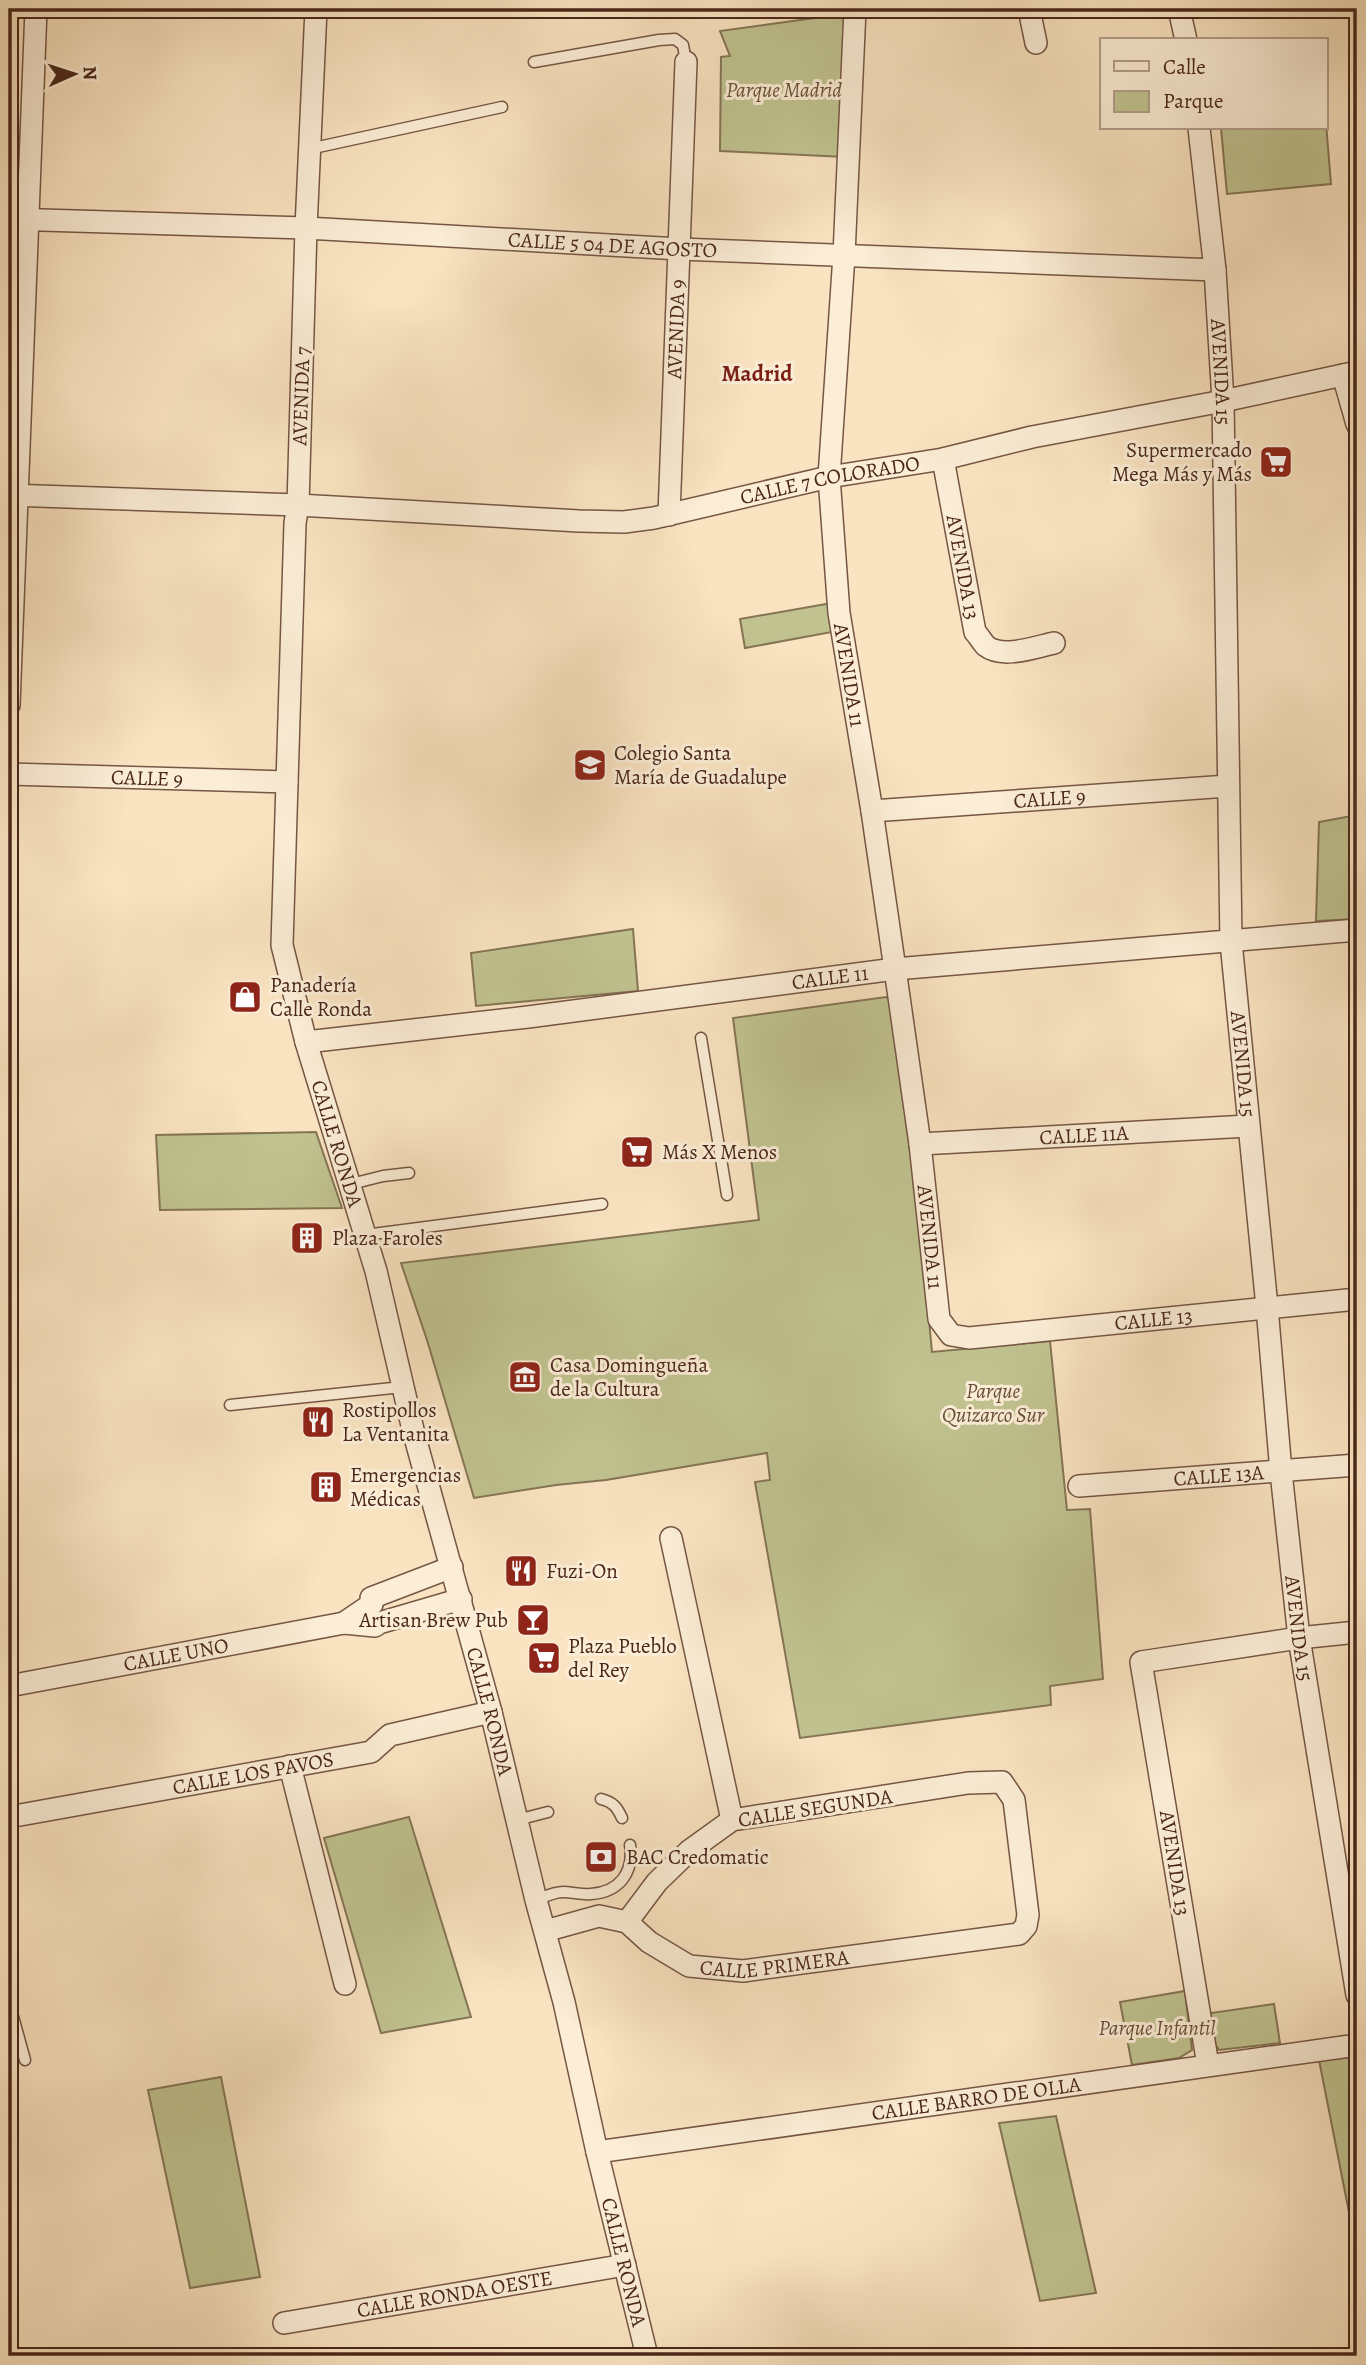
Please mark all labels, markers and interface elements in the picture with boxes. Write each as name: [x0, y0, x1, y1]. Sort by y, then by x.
north arrow: [38, 38, 108, 108]
legend: [1100, 38, 1328, 130]
text: Calle: [1163, 53, 1206, 81]
text: N: [77, 66, 103, 81]
park label: Parque Madrid: [726, 76, 842, 104]
text: Parque: [1163, 87, 1223, 115]
street label: CALLE 5 04 DE AGOSTO: [507, 225, 718, 264]
street label: AVENIDA 9: [660, 279, 692, 381]
street label: AVENIDA 15: [1204, 317, 1237, 425]
street label: AVENIDA 7: [285, 346, 317, 447]
district label: Madrid: [721, 358, 793, 389]
place label: Supermercado Mega Más y Más: [1112, 436, 1252, 488]
supermarket icon: Supermercado Mega Más y Más: [1257, 443, 1295, 481]
street label: CALLE 7 COLORADO: [737, 449, 922, 511]
street label: AVENIDA 13: [939, 511, 986, 622]
street label: AVENIDA 11: [827, 620, 872, 729]
place label: Colegio Santa María de Guadalupe: [614, 739, 787, 791]
school or university icon: Colegio Santa María de Guadalupe: [571, 746, 609, 784]
street label: CALLE 9: [111, 763, 183, 793]
street label: CALLE 9: [1013, 782, 1086, 815]
street label: CALLE 11: [790, 959, 870, 996]
place label: Panadería Calle Ronda: [270, 971, 372, 1023]
shop icon: Panadería Calle Ronda: [226, 978, 264, 1016]
street label: AVENIDA 15: [1224, 1009, 1262, 1119]
street label: CALLE RONDA: [304, 1077, 370, 1211]
street label: CALLE 11A: [1038, 1119, 1130, 1151]
supermarket icon: Más X Menos: [618, 1133, 656, 1171]
place label: Más X Menos: [662, 1138, 777, 1166]
street label: AVENIDA 11: [910, 1183, 950, 1291]
building icon: Plaza Faroles: [288, 1219, 326, 1257]
place label: Plaza Faroles: [332, 1224, 443, 1252]
street label: CALLE 13: [1113, 1302, 1194, 1337]
place label: Casa Domingueña de la Cultura: [550, 1351, 709, 1403]
museum icon: Casa Domingueña de la Cultura: [506, 1358, 544, 1396]
park label: Parque Quizarco Sur: [942, 1377, 1045, 1429]
place label: Rostipollos La Ventanita: [342, 1396, 450, 1448]
restaurant icon: Rostipollos La Ventanita: [299, 1403, 337, 1441]
street label: CALLE 13A: [1172, 1458, 1266, 1493]
place label: Emergencias Médicas: [350, 1461, 461, 1513]
building icon: Emergencias Médicas: [307, 1468, 345, 1506]
restaurant icon: Fuzi-On: [502, 1552, 540, 1590]
place label: Fuzi-On: [546, 1557, 618, 1585]
street label: AVENIDA 15: [1278, 1573, 1320, 1683]
bar icon: Artisan Brew Pub: [514, 1601, 552, 1639]
place label: Artisan Brew Pub: [358, 1606, 508, 1634]
street label: CALLE UNO: [121, 1631, 231, 1678]
place label: Plaza Pueblo del Rey: [568, 1632, 677, 1684]
supermarket icon: Plaza Pueblo del Rey: [525, 1639, 563, 1677]
street label: CALLE RONDA: [460, 1644, 520, 1779]
street label: CALLE LOS PAVOS: [170, 1745, 336, 1801]
street label: CALLE SEGUNDA: [736, 1782, 895, 1834]
street label: AVENIDA 13: [1153, 1807, 1197, 1918]
bank icon: BAC Credomatic: [582, 1838, 620, 1876]
place label: BAC Credomatic: [626, 1843, 769, 1871]
street label: CALLE PRIMERA: [699, 1943, 851, 1985]
park label: Parque Infantil: [1099, 2014, 1216, 2042]
street label: CALLE BARRO DE OLLA: [870, 2070, 1083, 2127]
street label: CALLE RONDA: [595, 2195, 653, 2330]
street label: CALLE RONDA OESTE: [355, 2264, 554, 2324]

